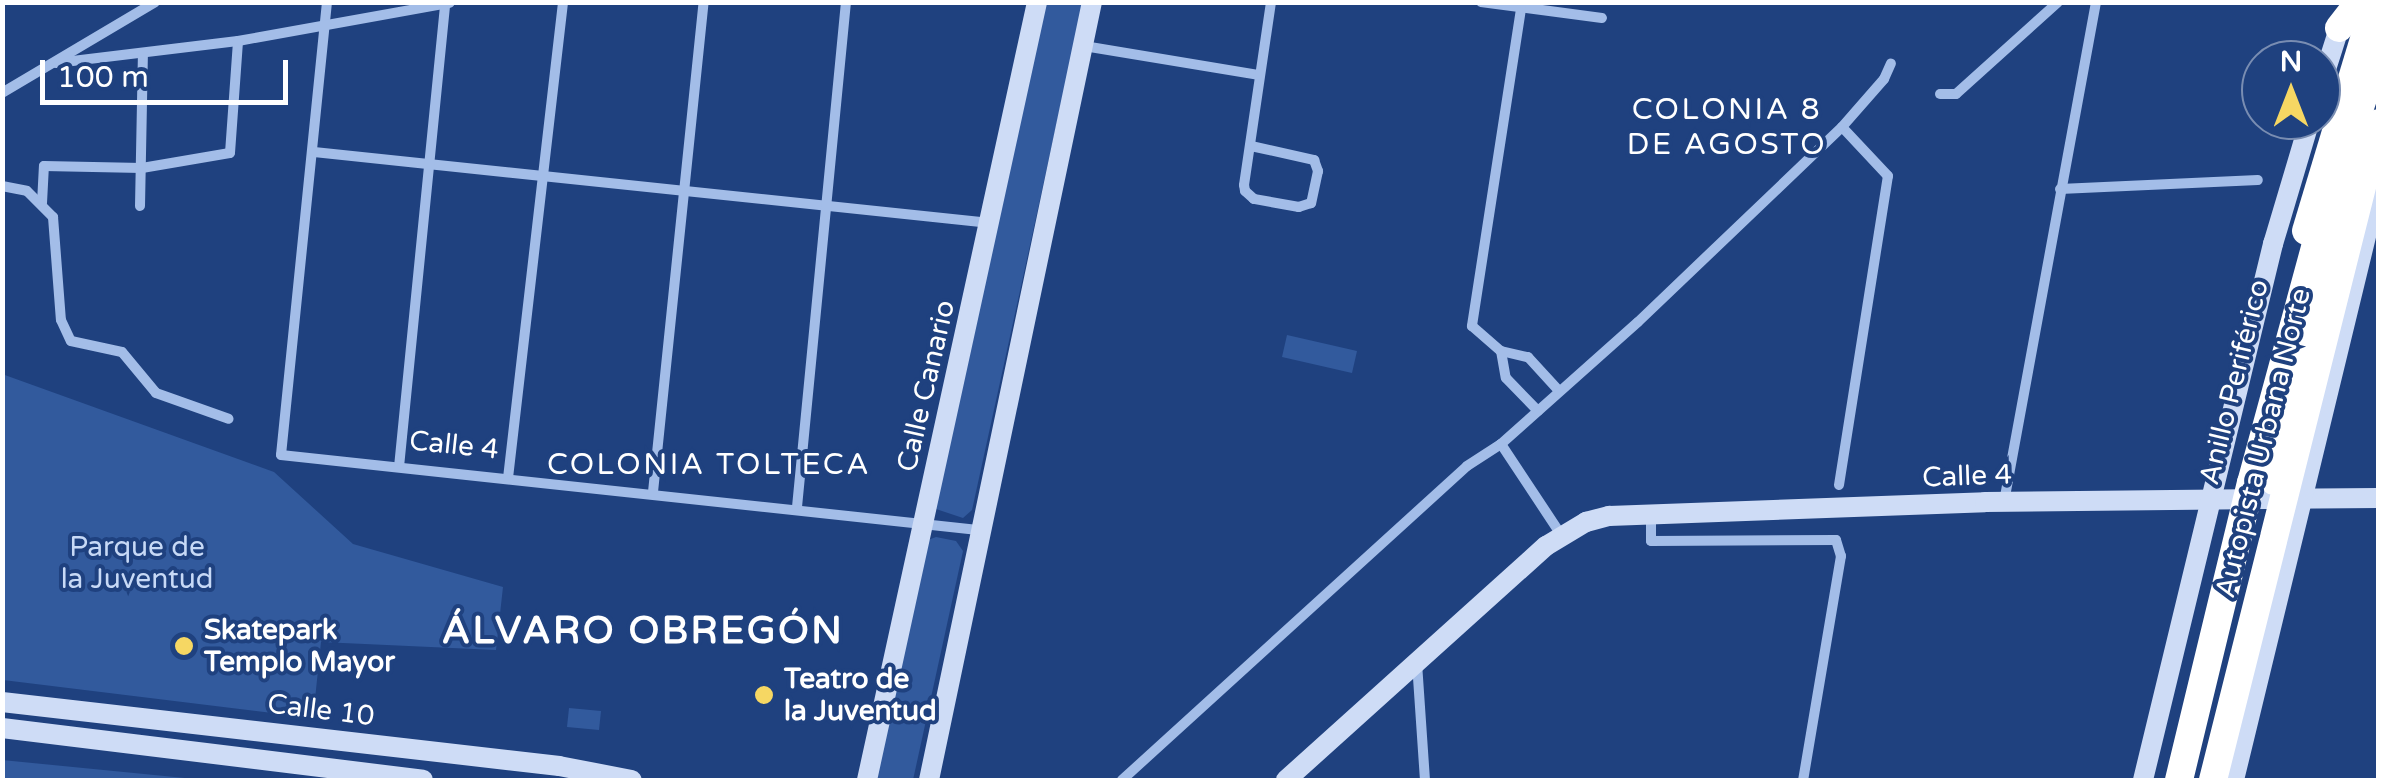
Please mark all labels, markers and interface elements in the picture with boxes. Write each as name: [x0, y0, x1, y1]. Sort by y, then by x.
scale bar: [45, 40, 292, 102]
north arrow: [2241, 40, 2341, 140]
text: N: [2280, 45, 2302, 79]
text: 100 m: [57, 59, 149, 96]
district label: COLONIA 8 DE AGOSTO: [1627, 92, 1827, 162]
street label: Anillo Periférico: [2192, 276, 2276, 488]
street label: Autopista Urbana Norte: [2208, 285, 2318, 601]
street label: Calle Canario: [890, 297, 962, 475]
street label: Calle 4: [408, 424, 500, 466]
district label: COLONIA TOLTECA: [547, 447, 871, 483]
street label: Calle 4: [1922, 458, 2012, 494]
park label: Parque de la Juventud: [61, 530, 213, 596]
district label: ÁLVARO OBREGÓN: [442, 609, 844, 655]
place label: Skatepark Templo Mayor: [204, 613, 395, 679]
marker: Skatepark Templo Mayor: [173, 635, 195, 657]
place label: Teatro de la Juventud: [784, 662, 937, 728]
marker: Teatro de la Juventud: [753, 684, 775, 706]
street label: Calle 10: [266, 687, 376, 733]

